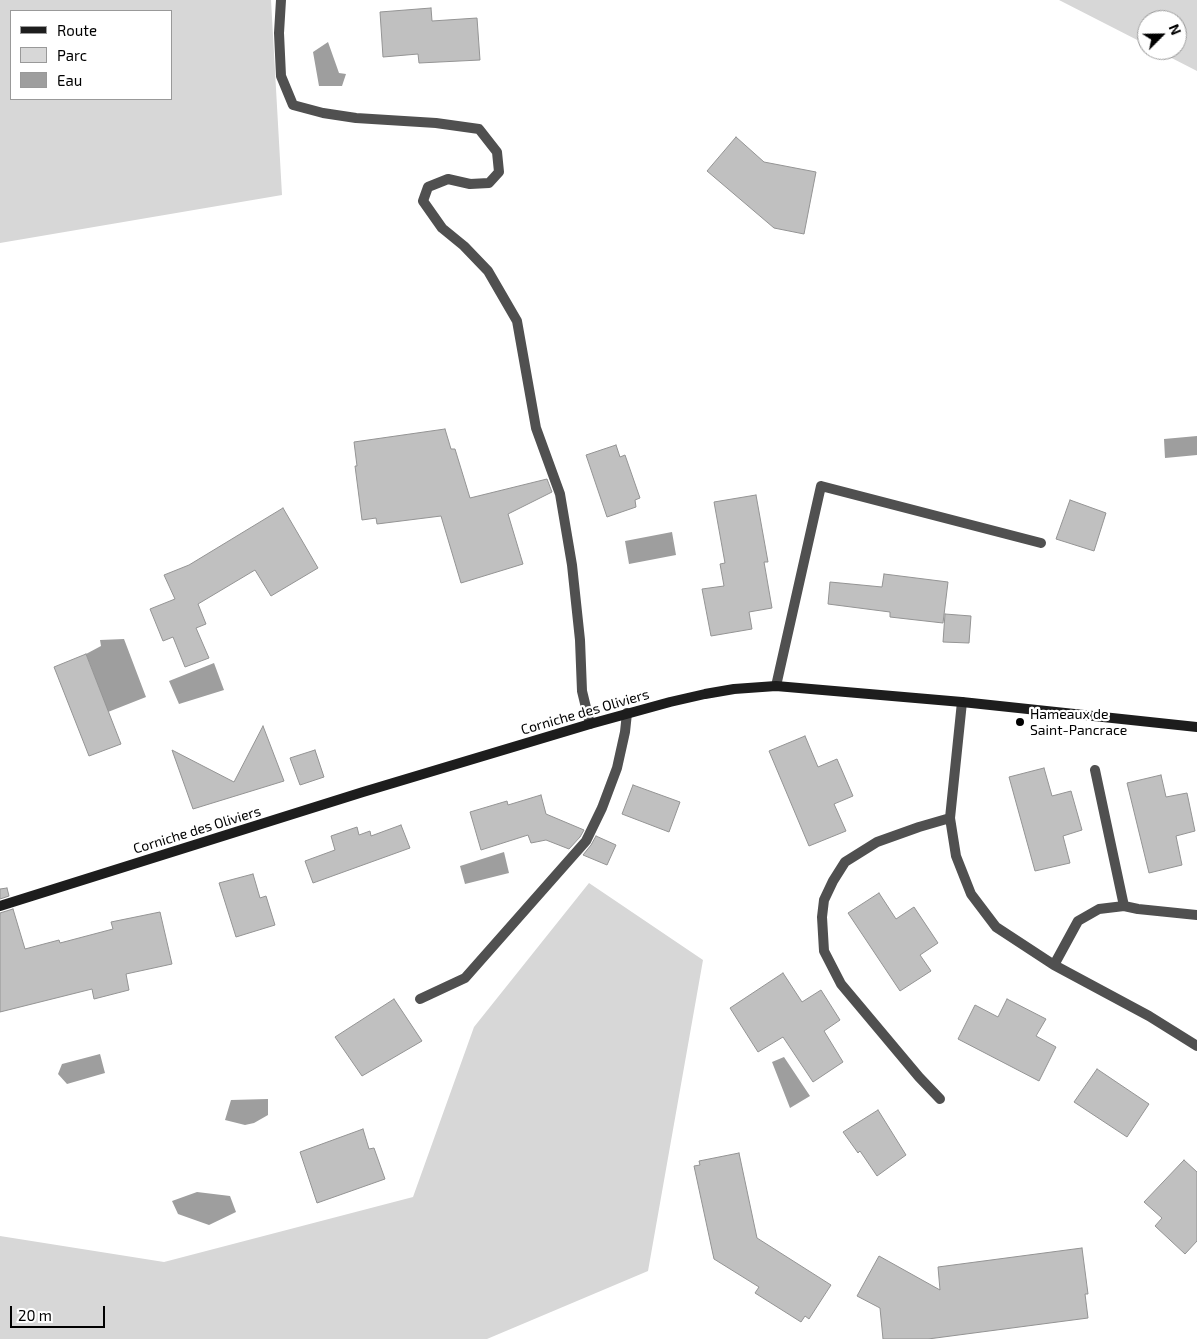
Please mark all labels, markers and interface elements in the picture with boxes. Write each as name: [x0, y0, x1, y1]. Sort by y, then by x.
legend: [10, 10, 172, 100]
north arrow: [1137, 10, 1187, 60]
text: Route: [57, 21, 97, 39]
text: N: [1166, 21, 1185, 37]
text: Parc: [57, 46, 87, 64]
text: Eau: [57, 71, 82, 89]
street label: Corniche des Oliviers: [519, 686, 651, 738]
place label: Hameaux de Saint-Pancrace: [1030, 706, 1127, 739]
marker: Hameaux de Saint-Pancrace: [1014, 716, 1026, 728]
street label: Corniche des Oliviers: [131, 803, 263, 857]
scale bar: [12, 1296, 108, 1328]
text: 20 m: [18, 1306, 52, 1324]

